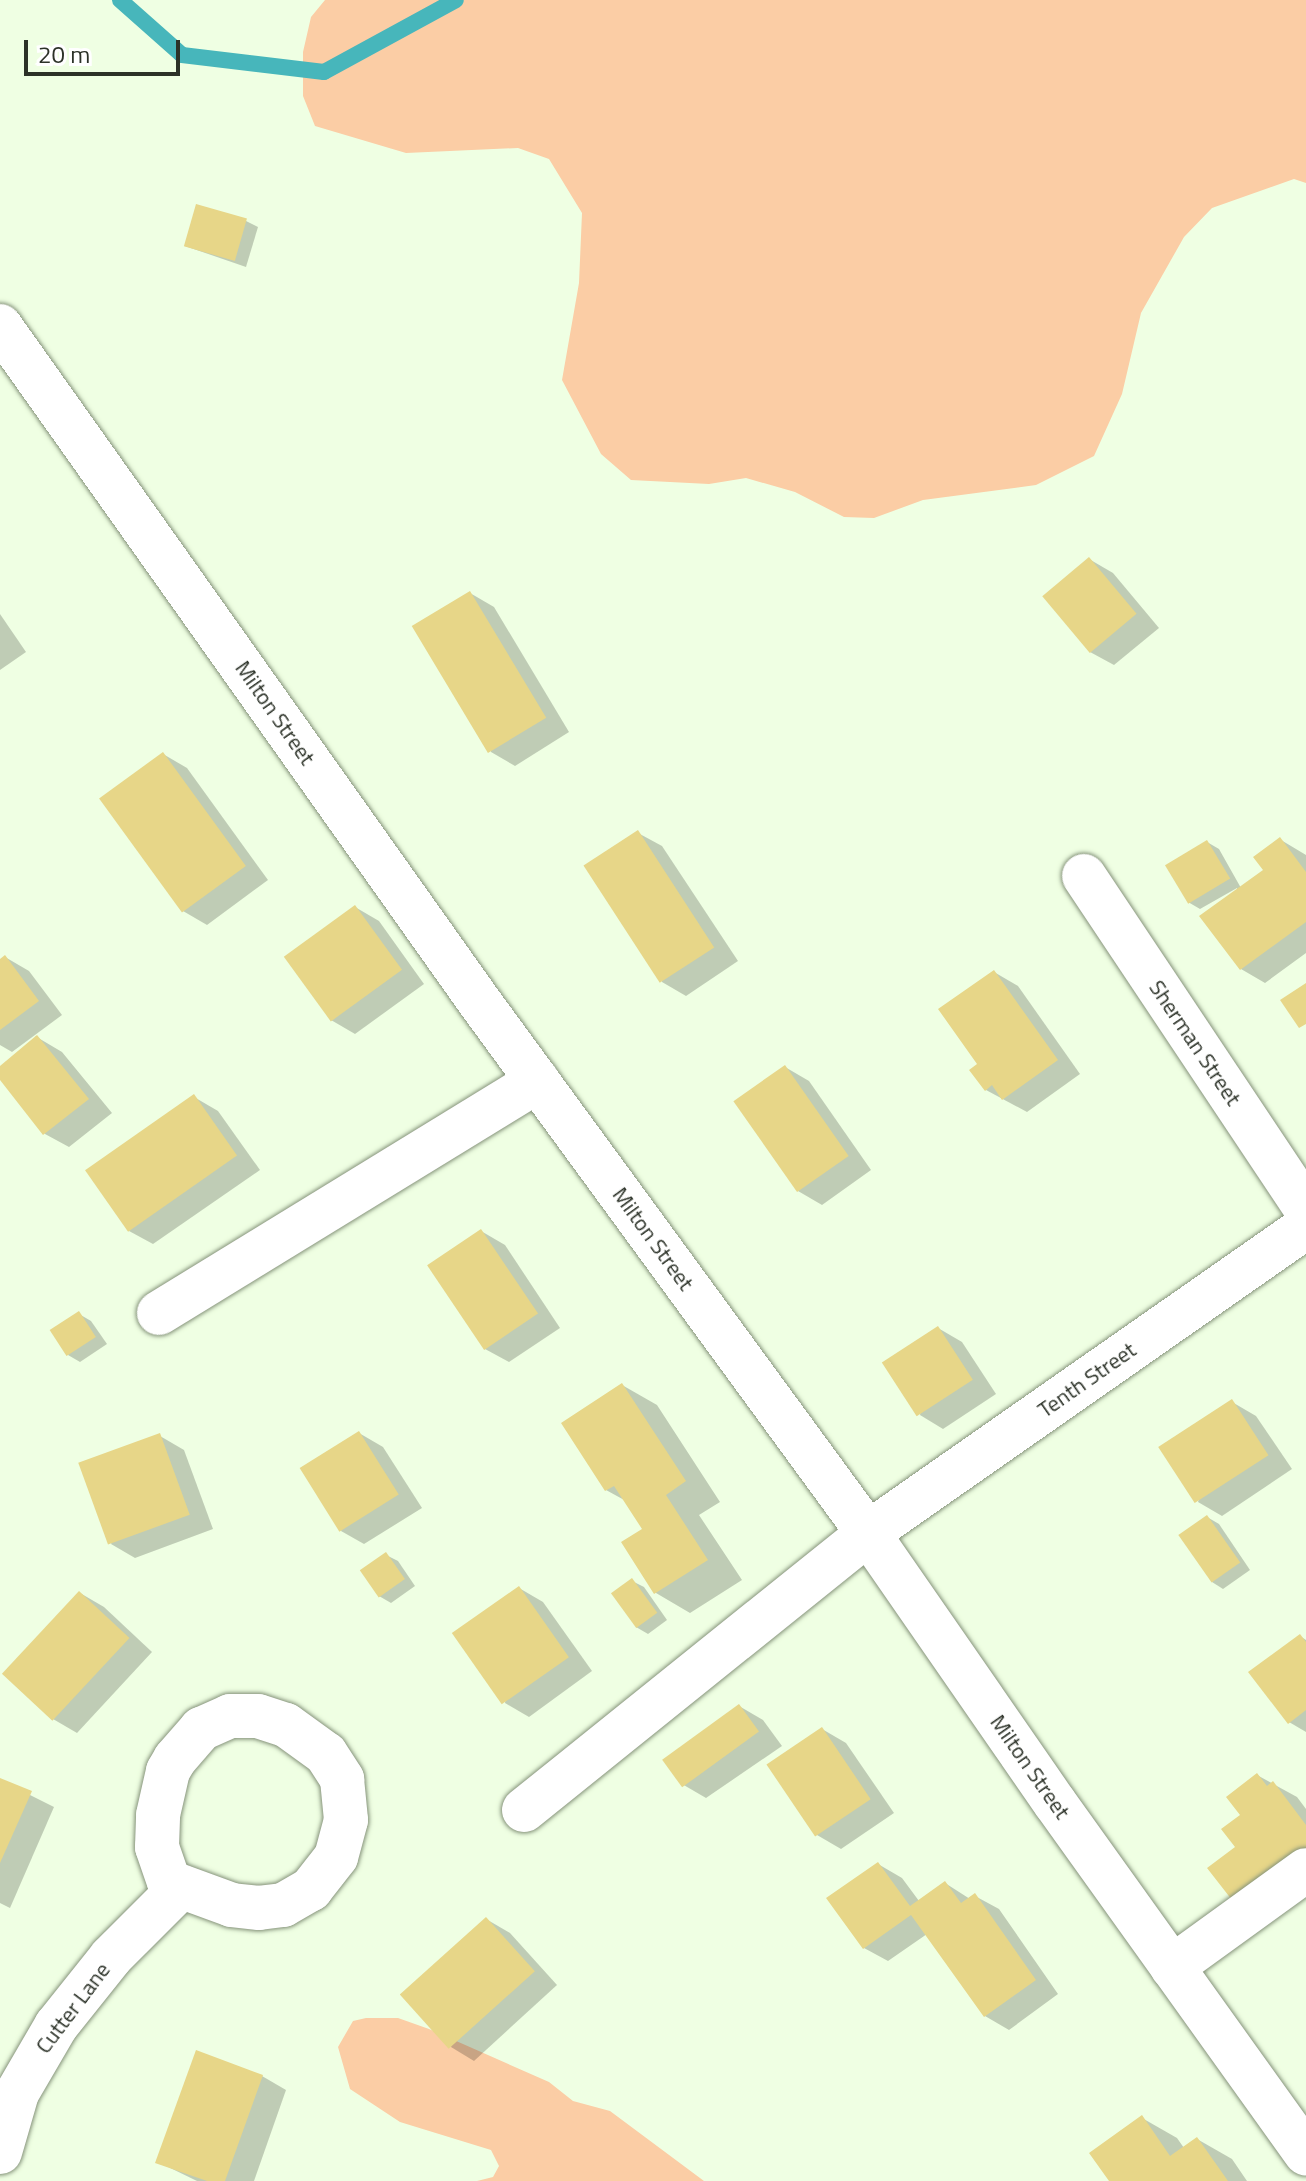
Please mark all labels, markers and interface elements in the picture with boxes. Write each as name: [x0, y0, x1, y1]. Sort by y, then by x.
scale bar: [28, 24, 184, 74]
text: 20 m: [38, 36, 90, 72]
street label: Milton Street: [229, 656, 321, 770]
street label: Sherman Street: [1143, 975, 1247, 1111]
street label: Milton Street: [607, 1182, 699, 1296]
street label: Tenth Street: [1033, 1337, 1141, 1423]
street label: Milton Street: [984, 1710, 1076, 1824]
street label: Cutter Lane: [30, 1957, 116, 2059]

